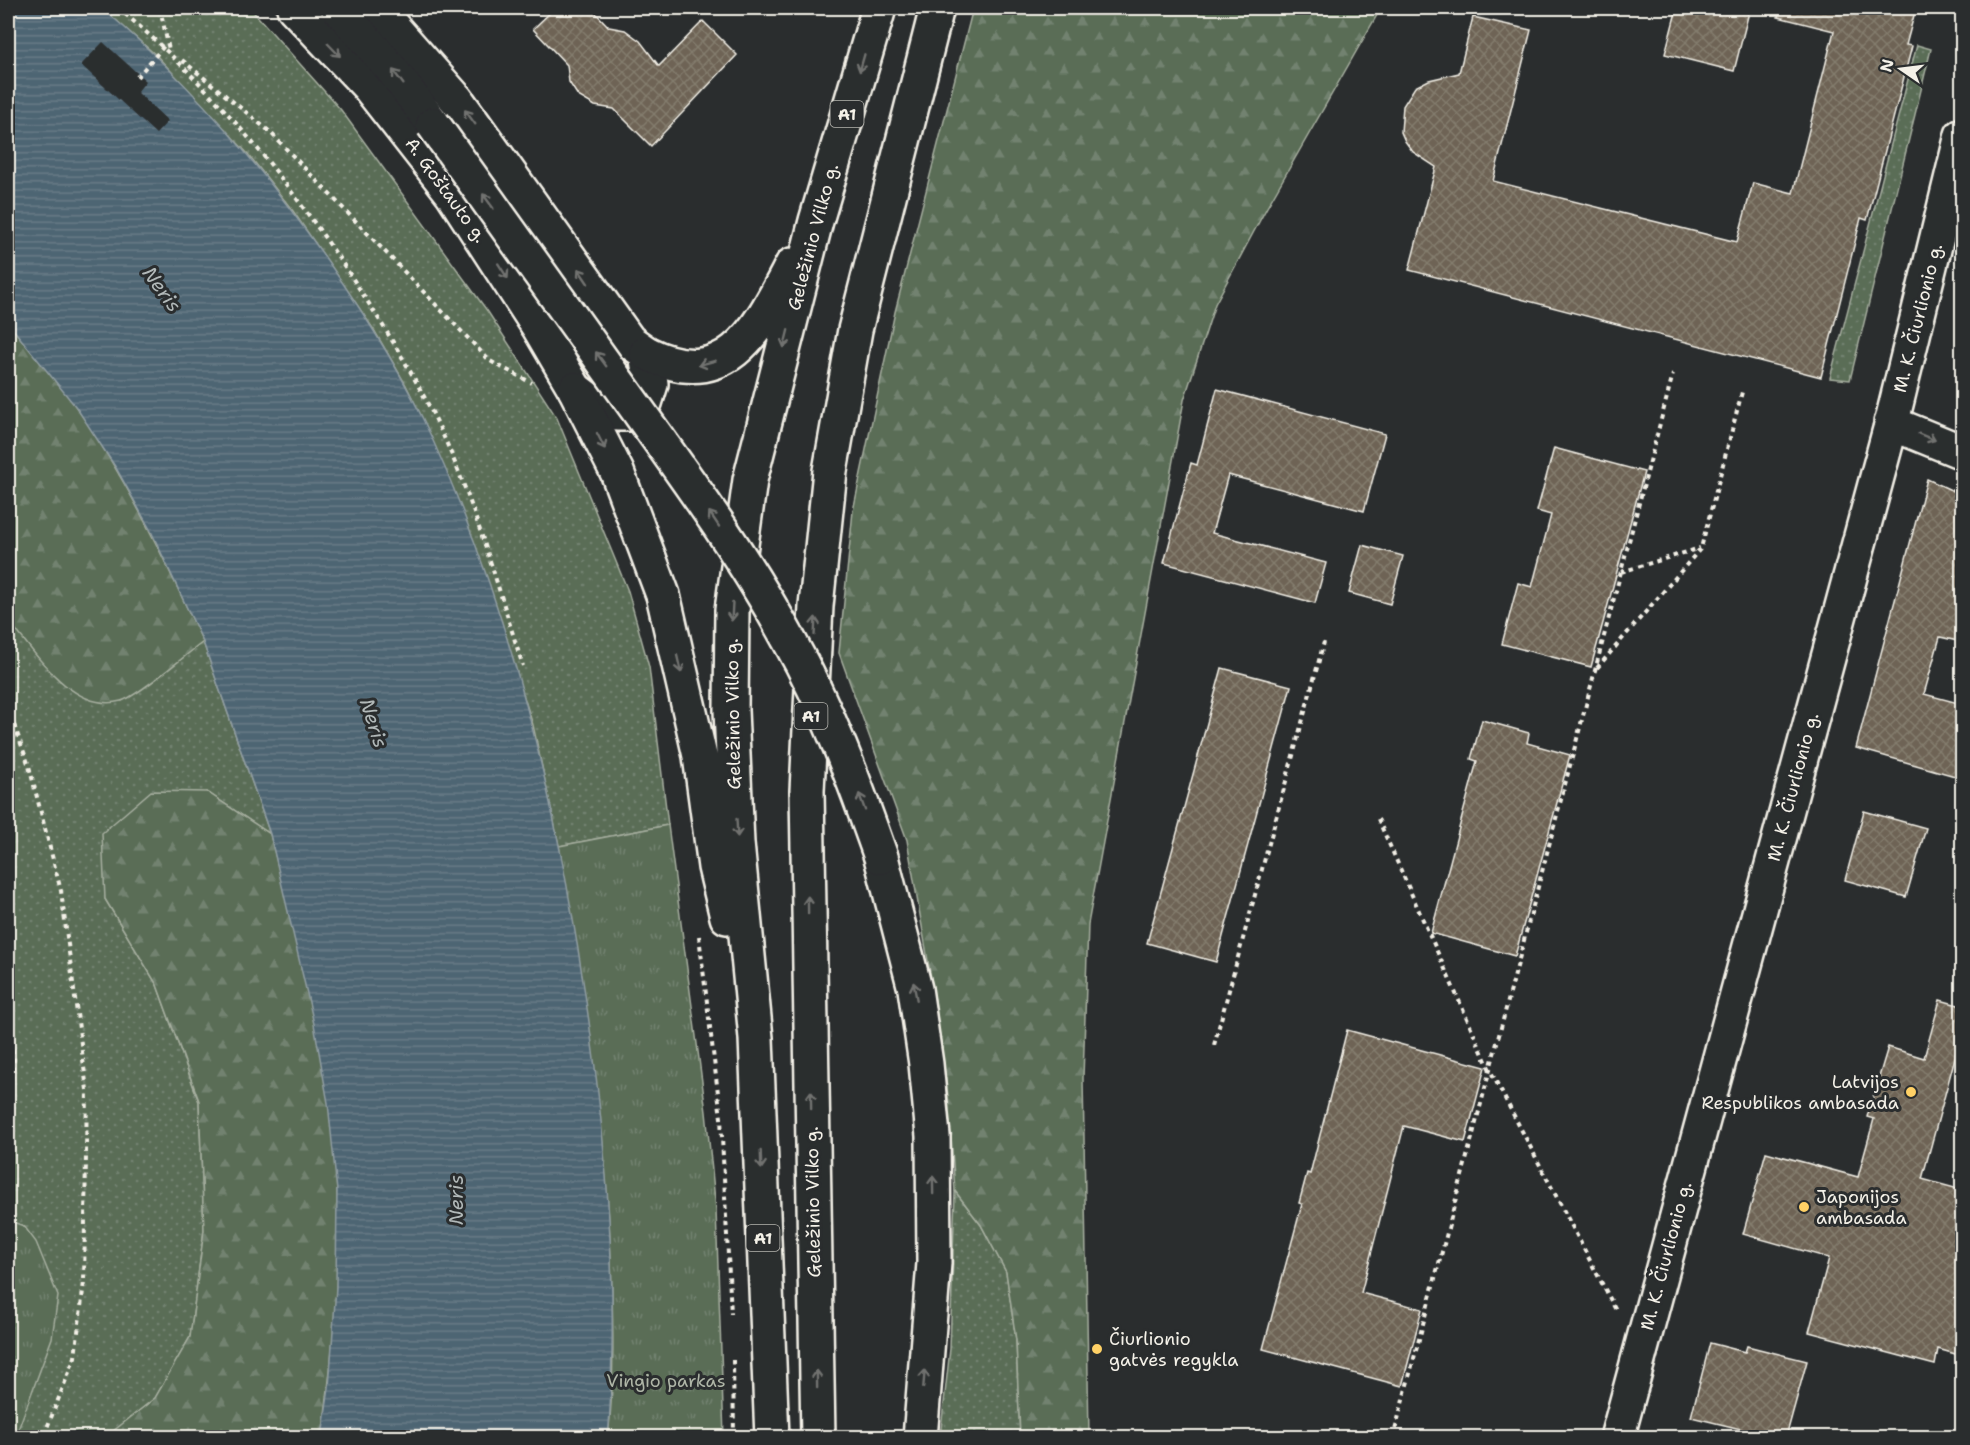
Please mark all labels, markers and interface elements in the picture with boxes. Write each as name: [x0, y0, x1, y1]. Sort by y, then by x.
north arrow: [1871, 39, 1931, 99]
one-way arrow: [327, 42, 341, 57]
one-way arrow: [856, 54, 867, 73]
text: N: [1875, 57, 1899, 74]
one-way arrow: [392, 69, 405, 85]
road number: A1: [830, 101, 864, 127]
one-way arrow: [463, 110, 476, 126]
street label: A. Goštauto g.: [400, 133, 492, 247]
street label: Geležinio Vilko g.: [782, 161, 844, 313]
one-way arrow: [482, 193, 494, 209]
street label: M. K. Čiurlionio g.: [1888, 241, 1948, 395]
water label: Neris: [137, 261, 187, 317]
one-way arrow: [496, 263, 509, 280]
one-way arrow: [577, 268, 589, 284]
one-way arrow: [779, 329, 791, 348]
one-way arrow: [595, 352, 607, 368]
one-way arrow: [698, 358, 717, 369]
one-way arrow: [596, 432, 607, 450]
one-way arrow: [1917, 432, 1936, 443]
one-way arrow: [708, 511, 720, 527]
one-way arrow: [727, 602, 738, 622]
one-way arrow: [809, 617, 820, 637]
street label: Geležinio Vilko g.: [720, 638, 746, 790]
one-way arrow: [674, 654, 685, 674]
water label: Neris: [354, 695, 394, 751]
road number: A1: [794, 703, 828, 729]
street label: M. K. Čiurlionio g.: [1762, 710, 1824, 864]
one-way arrow: [855, 793, 866, 812]
one-way arrow: [731, 818, 742, 838]
one-way arrow: [803, 896, 814, 916]
one-way arrow: [909, 982, 920, 1001]
place label: Latvijos Respublikos ambasada: [1701, 1070, 1899, 1115]
marker: Latvijos Respublikos ambasada: [1904, 1085, 1918, 1099]
one-way arrow: [805, 1091, 816, 1111]
street label: Geležinio Vilko g.: [800, 1126, 826, 1278]
one-way arrow: [755, 1149, 766, 1169]
water label: Neris: [443, 1175, 469, 1225]
one-way arrow: [927, 1175, 939, 1195]
street label: M. K. Čiurlionio g.: [1635, 1179, 1697, 1333]
place label: Japonijos ambasada: [1816, 1185, 1907, 1230]
marker: Japonijos ambasada: [1797, 1200, 1811, 1214]
road number: A1: [746, 1225, 780, 1251]
place label: Čiurlionio gatvės regykla: [1109, 1327, 1238, 1372]
marker: Čiurlionio gatvės regykla: [1090, 1342, 1104, 1356]
park label: Vingio parkas: [606, 1369, 726, 1393]
one-way arrow: [811, 1370, 822, 1390]
one-way arrow: [919, 1370, 930, 1390]

